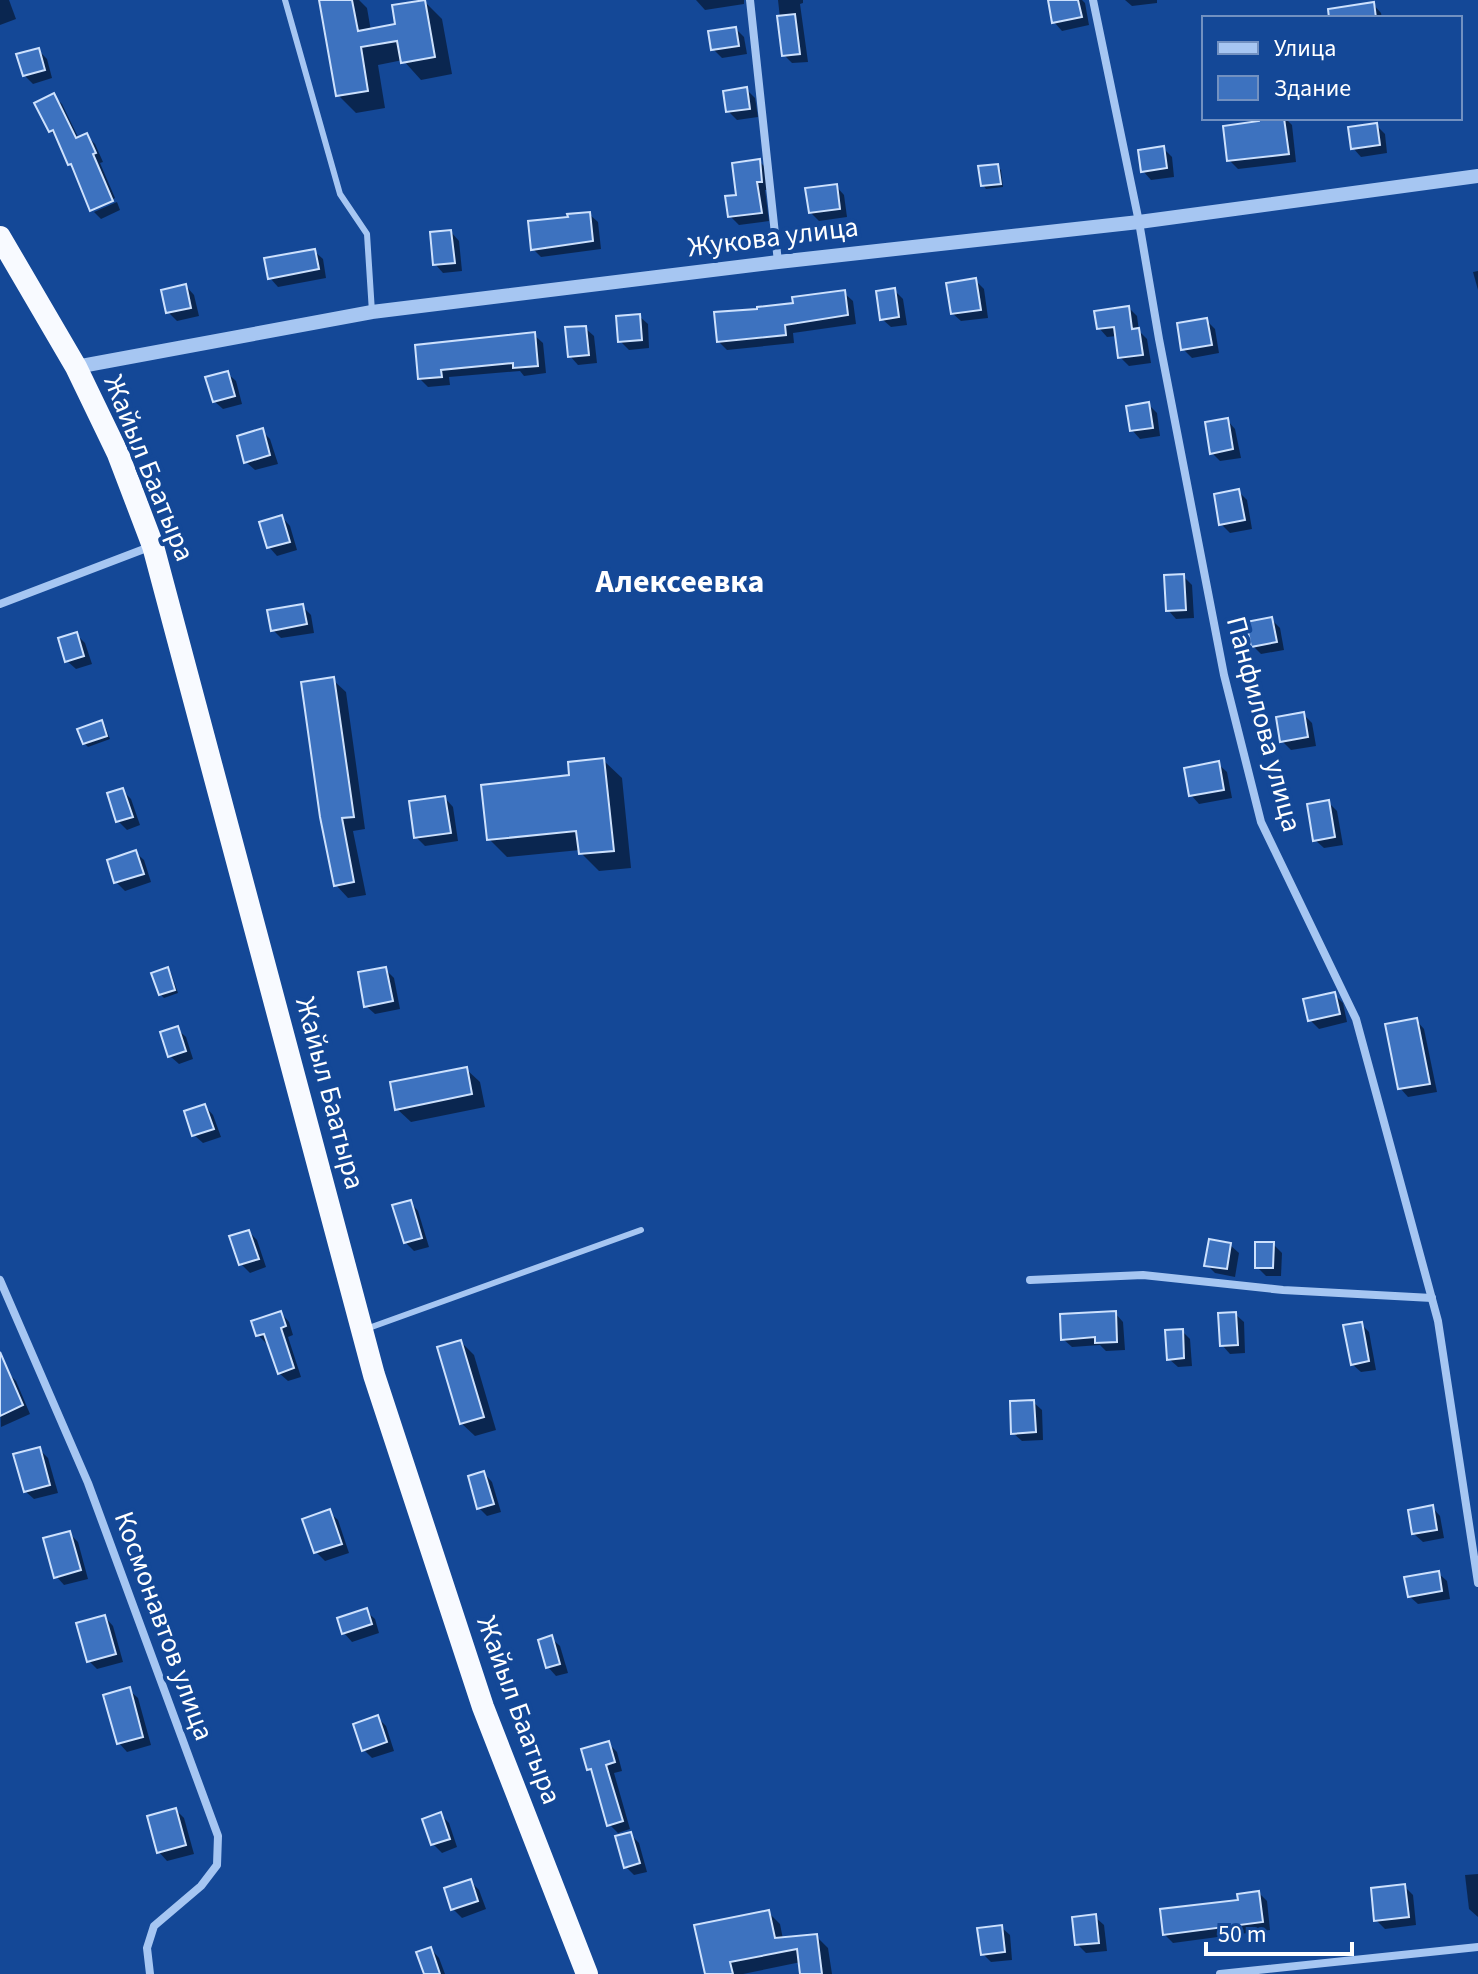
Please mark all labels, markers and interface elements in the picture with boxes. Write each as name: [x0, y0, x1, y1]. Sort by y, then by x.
legend: [1202, 16, 1462, 120]
text: Улица: [1274, 31, 1336, 66]
text: Здание: [1274, 71, 1351, 106]
street label: Жукова улица: [685, 207, 861, 267]
street label: Жайыл Баатыра: [93, 369, 205, 567]
district label: Алексеевка: [595, 559, 764, 605]
street label: Панфилова улица: [1216, 612, 1312, 836]
street label: Жайыл Баатыра: [285, 992, 375, 1194]
street label: Космонавтов улица: [104, 1506, 224, 1746]
street label: Жайыл Баатыра: [466, 1610, 572, 1810]
scale bar: [1206, 1906, 1352, 1956]
text: 50 m: [1218, 1917, 1267, 1952]

